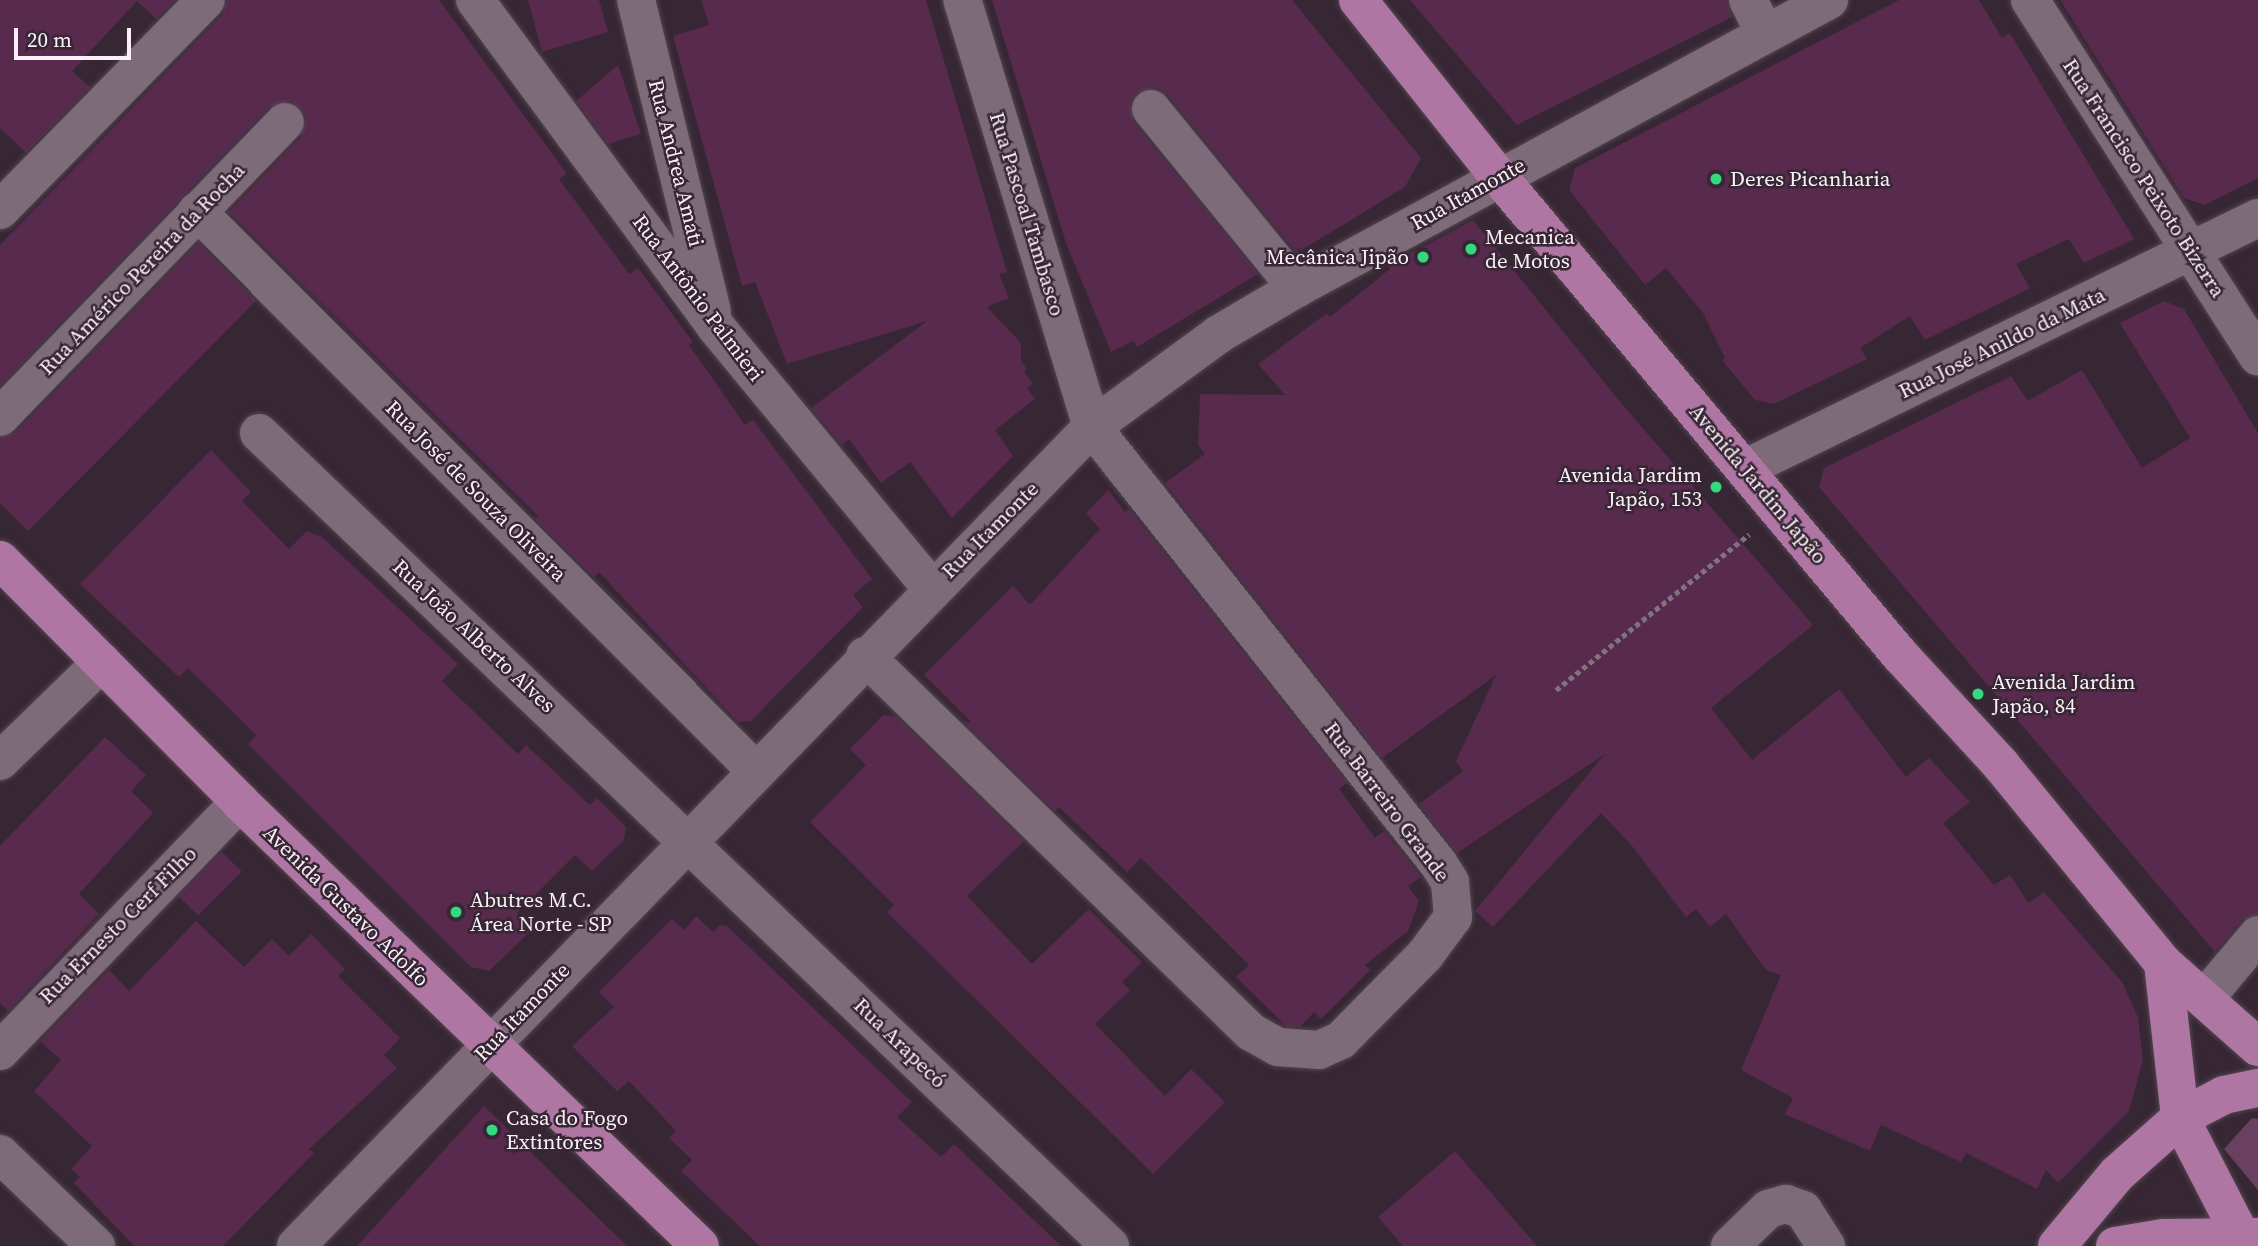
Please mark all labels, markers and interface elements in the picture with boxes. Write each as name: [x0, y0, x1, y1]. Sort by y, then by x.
scale bar: [18, 14, 135, 58]
text: 20 m: [27, 25, 72, 54]
street label: Rua Francisco Peixoto Bizerra: [2057, 54, 2231, 302]
street label: Rua Andrea Amati: [643, 77, 709, 249]
street label: Rua Pascoal Tambasco: [984, 109, 1070, 319]
street label: Rua Itamonte: [1406, 152, 1530, 236]
street label: Rua Américo Pereira da Rocha: [34, 158, 250, 380]
place label: Deres Picanharia: [1730, 166, 1890, 192]
marker: Deres Picanharia: [1708, 171, 1724, 187]
street label: Rua Antônio Palmieri: [627, 210, 769, 386]
place label: Mecanica de Motos: [1485, 224, 1575, 274]
marker: Mecanica de Motos: [1463, 241, 1479, 257]
place label: Mecânica Jipão: [1266, 244, 1409, 270]
marker: Mecânica Jipão: [1415, 249, 1431, 265]
street label: Rua José Anildo da Mata: [1895, 282, 2109, 404]
street label: Rua José de Souza Oliveira: [380, 395, 572, 587]
street label: Avenida Jardim Japão: [1684, 399, 1832, 569]
place label: Avenida Jardim Japão, 153: [1559, 462, 1702, 512]
street label: Rua Itamonte: [936, 476, 1044, 584]
marker: Avenida Jardim Japão, 153: [1708, 479, 1724, 495]
street label: Rua João Alberto Alves: [388, 554, 560, 718]
place label: Avenida Jardim Japão, 84: [1992, 669, 2135, 719]
marker: Avenida Jardim Japão, 84: [1970, 686, 1986, 702]
street label: Rua Barreiro Grande: [1319, 717, 1455, 887]
street label: Avenida Gustavo Adolfo: [258, 820, 434, 992]
street label: Rua Ernesto Cerf Filho: [34, 841, 202, 1009]
place label: Abutres M.C. Área Norte - SP: [470, 887, 611, 937]
marker: Abutres M.C. Área Norte - SP: [448, 904, 464, 920]
street label: Rua Itamonte: [469, 958, 575, 1066]
street label: Rua Arapecó: [848, 993, 952, 1093]
place label: Casa do Fogo Extintores: [506, 1105, 628, 1155]
marker: Casa do Fogo Extintores: [484, 1122, 500, 1138]

